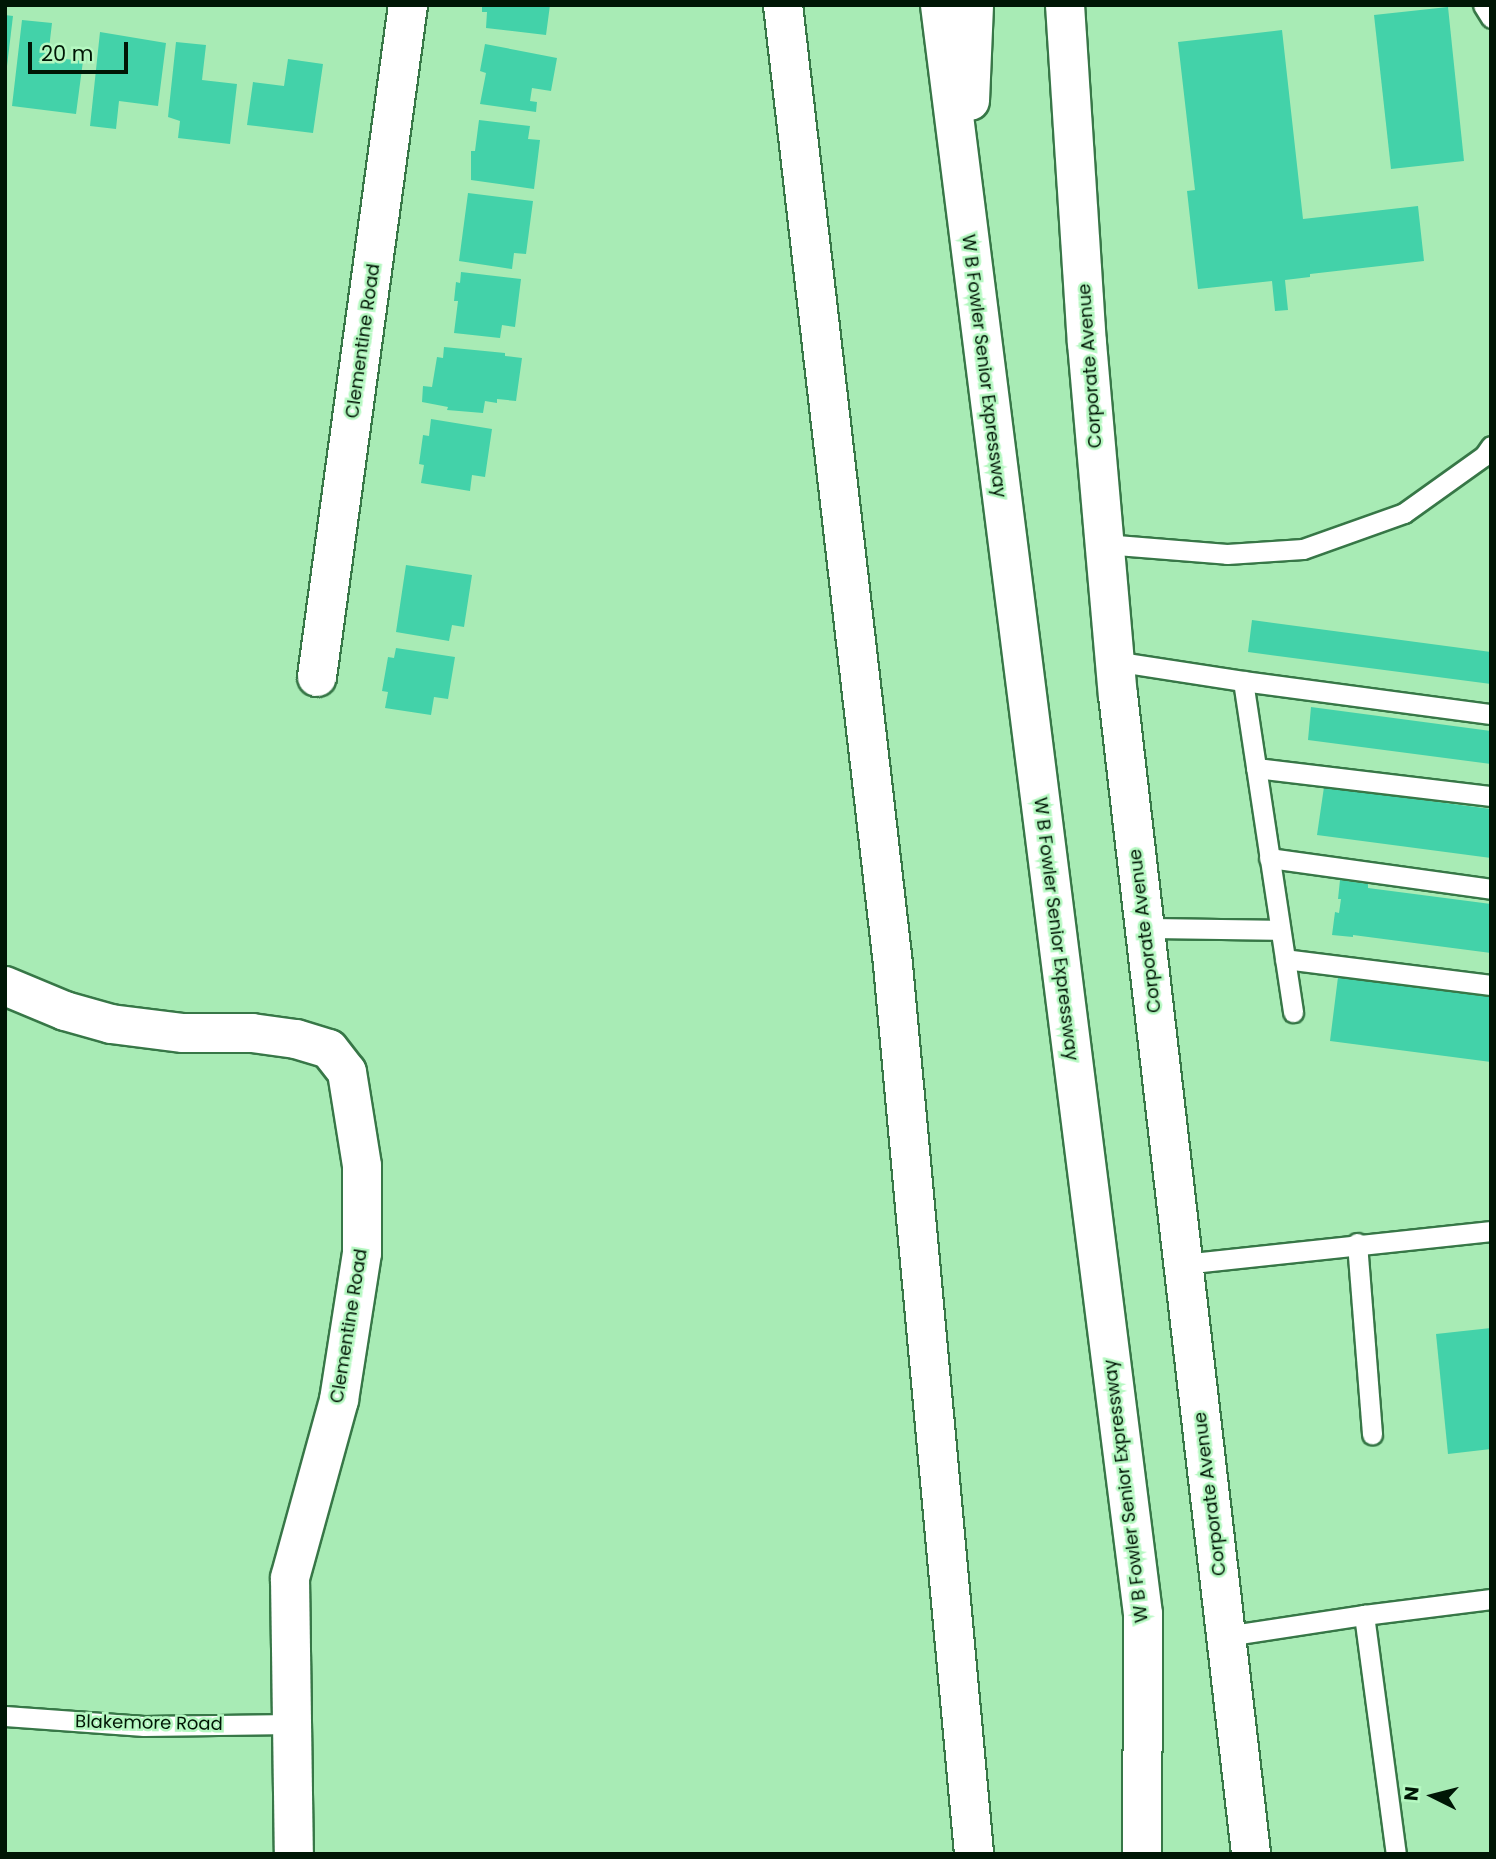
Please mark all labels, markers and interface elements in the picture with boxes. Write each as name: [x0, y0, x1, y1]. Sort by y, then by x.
scale bar: [32, 28, 131, 72]
text: 20 m: [41, 39, 94, 68]
street label: W B Fowler Senior Expressway: [957, 233, 1011, 499]
street label: Clementine Road: [341, 262, 385, 420]
street label: Corporate Avenue: [1073, 283, 1107, 449]
street label: W B Fowler Senior Expressway: [1029, 796, 1083, 1062]
street label: Corporate Avenue: [1124, 848, 1166, 1014]
street label: Clementine Road: [326, 1247, 372, 1405]
street label: W B Fowler Senior Expressway: [1099, 1358, 1153, 1624]
street label: Corporate Avenue: [1189, 1411, 1231, 1577]
street label: Blakemore Road: [75, 1711, 223, 1735]
north arrow: [1398, 1761, 1468, 1831]
text: N: [1397, 1785, 1426, 1802]

